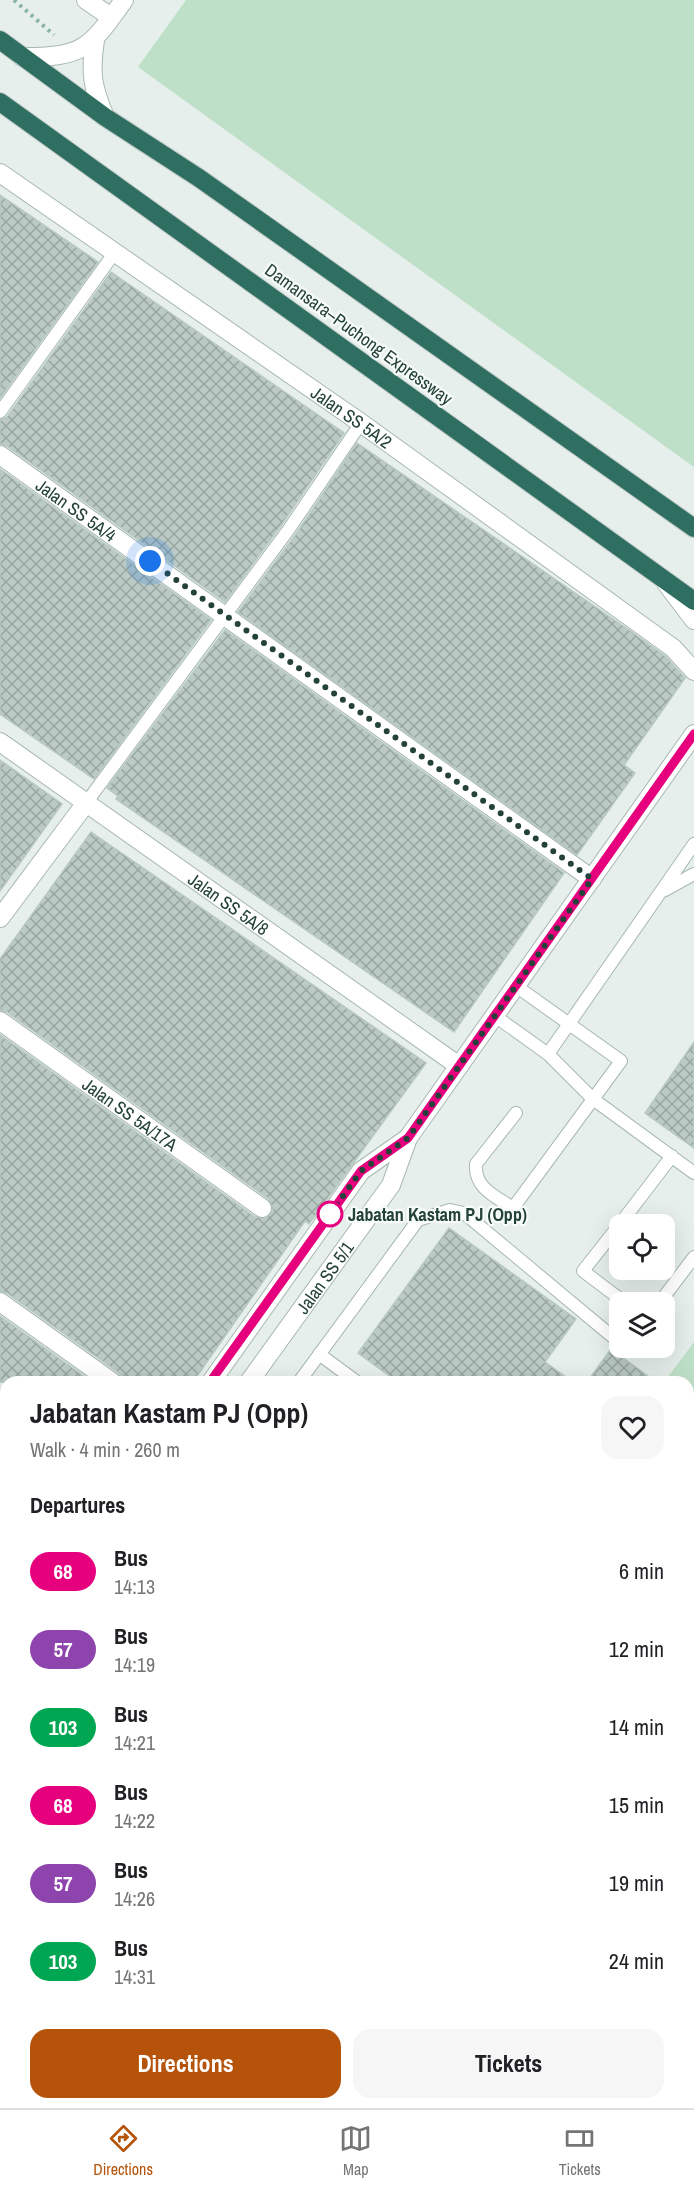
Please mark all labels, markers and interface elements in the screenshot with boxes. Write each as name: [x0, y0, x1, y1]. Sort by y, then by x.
street label: Damansara–Puchong Expressway: [260, 257, 458, 411]
street label: Jalan SS 5A/2: [306, 380, 397, 454]
street label: Jalan SS 5A/4: [31, 472, 122, 547]
your location: [135, 546, 165, 576]
street label: Jalan SS 5A/8: [183, 866, 274, 941]
street label: Jalan SS 5A/17A: [77, 1071, 183, 1157]
marker: Jabatan Kastam PJ (Opp): [317, 1201, 343, 1227]
place label: Jabatan Kastam PJ (Opp): [348, 1202, 527, 1227]
map controls: [609, 1214, 675, 1358]
button: locate: [609, 1214, 675, 1280]
street label: Jalan SS 5/1: [290, 1235, 360, 1319]
button: layers: [609, 1292, 675, 1358]
text: Jabatan Kastam PJ (Opp): [30, 1394, 308, 1432]
button: heart: [601, 1396, 664, 1459]
text: Walk · 4 min · 260 m: [30, 1436, 180, 1463]
text: Departures: [30, 1490, 125, 1520]
text: Bus: [114, 1543, 148, 1573]
text: 6 min: [619, 1556, 664, 1586]
text: 68: [53, 1557, 73, 1586]
text: 14:13: [114, 1573, 155, 1600]
text: Bus: [114, 1621, 148, 1651]
text: 12 min: [609, 1634, 664, 1664]
text: 57: [53, 1635, 73, 1664]
text: 14:19: [114, 1651, 155, 1678]
text: Bus: [114, 1699, 148, 1729]
text: 14 min: [609, 1712, 664, 1742]
text: 103: [49, 1713, 77, 1742]
text: 14:21: [114, 1729, 155, 1756]
text: Bus: [114, 1777, 148, 1807]
text: 15 min: [609, 1790, 664, 1820]
text: 68: [53, 1791, 73, 1820]
text: 14:22: [114, 1807, 155, 1834]
text: Bus: [114, 1855, 148, 1885]
text: 19 min: [609, 1868, 664, 1898]
text: 57: [53, 1869, 73, 1898]
text: 14:26: [114, 1885, 155, 1912]
text: Bus: [114, 1933, 148, 1963]
text: 24 min: [609, 1946, 664, 1976]
text: 103: [49, 1947, 77, 1976]
text: 14:31: [114, 1963, 155, 1990]
button: Directions: [30, 2029, 341, 2098]
button: Tickets: [353, 2029, 664, 2098]
tab: Directions: [93, 2122, 153, 2180]
tab: Map: [339, 2122, 372, 2180]
tab: Tickets: [559, 2122, 601, 2180]

